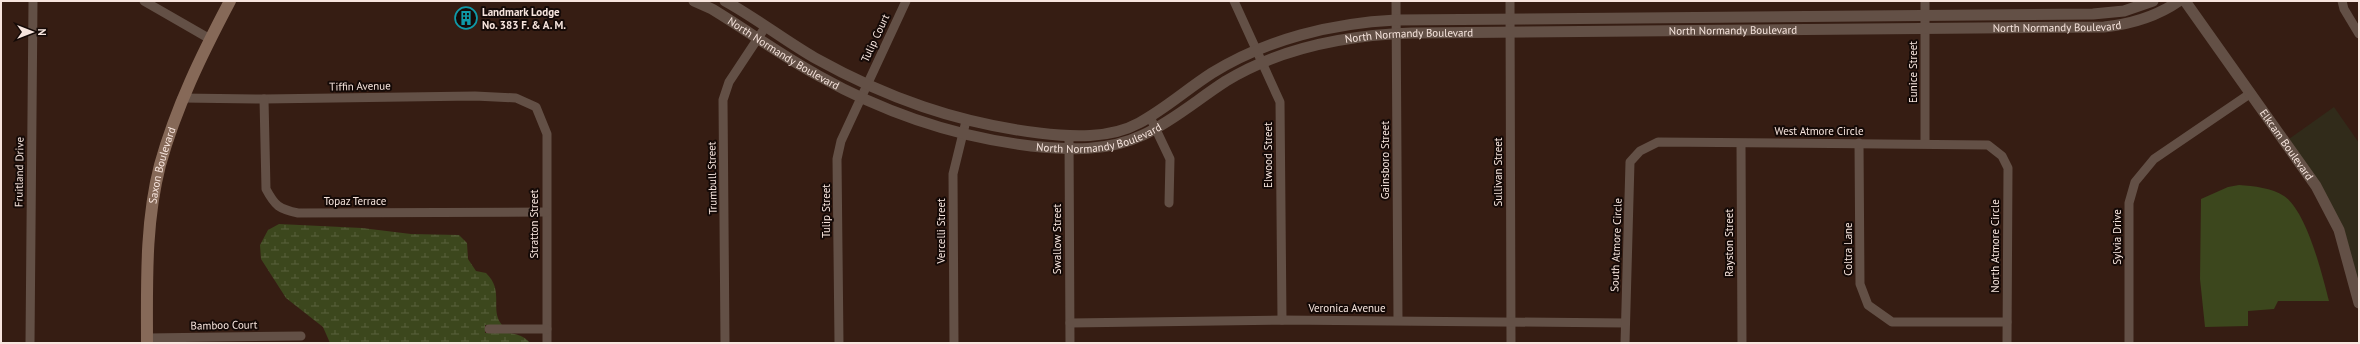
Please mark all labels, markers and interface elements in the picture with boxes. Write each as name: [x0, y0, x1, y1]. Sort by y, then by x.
building icon: Landmark Lodge No. 383 F. & A. M.: [453, 5, 479, 31]
place label: Landmark Lodge No. 383 F. & A. M.: [482, 5, 566, 32]
street label: Tulip Court: [858, 11, 892, 64]
north arrow: [12, 12, 52, 52]
street label: North Normandy Boulevard: [725, 14, 842, 93]
street label: North Normandy Boulevard: [1993, 18, 2122, 35]
street label: North Normandy Boulevard: [1669, 23, 1797, 38]
street label: North Normandy Boulevard: [1344, 25, 1473, 46]
text: N: [35, 28, 49, 36]
street label: Eunice Street: [1906, 41, 1920, 103]
street label: Tiffin Avenue: [329, 78, 391, 94]
street label: Elkcam Boulevard: [2257, 106, 2317, 183]
street label: North Normandy Boulevard: [1036, 120, 1164, 156]
street label: Gainsboro Street: [1378, 121, 1392, 199]
street label: Elwood Street: [1261, 122, 1275, 188]
street label: West Atmore Circle: [1774, 124, 1864, 138]
street label: Saxon Boulevard: [145, 125, 179, 205]
street label: Fruitland Drive: [11, 136, 27, 207]
street label: Sullivan Street: [1491, 137, 1505, 206]
street label: Trumbull Street: [704, 141, 720, 215]
street label: Tulip Street: [819, 184, 833, 238]
street label: Stratton Street: [527, 189, 541, 259]
street label: Topaz Terrace: [324, 194, 387, 208]
street label: South Atmore Circle: [1607, 197, 1625, 292]
street label: Vercelli Street: [934, 198, 948, 265]
street label: North Atmore Circle: [1988, 199, 2002, 293]
street label: Swallow Street: [1050, 204, 1064, 274]
street label: Rayston Street: [1722, 209, 1736, 277]
street label: Sylvia Drive: [2110, 209, 2124, 265]
street label: Coltra Lane: [1841, 222, 1855, 276]
street label: Veronica Avenue: [1307, 301, 1386, 315]
street label: Bamboo Court: [190, 317, 258, 333]

